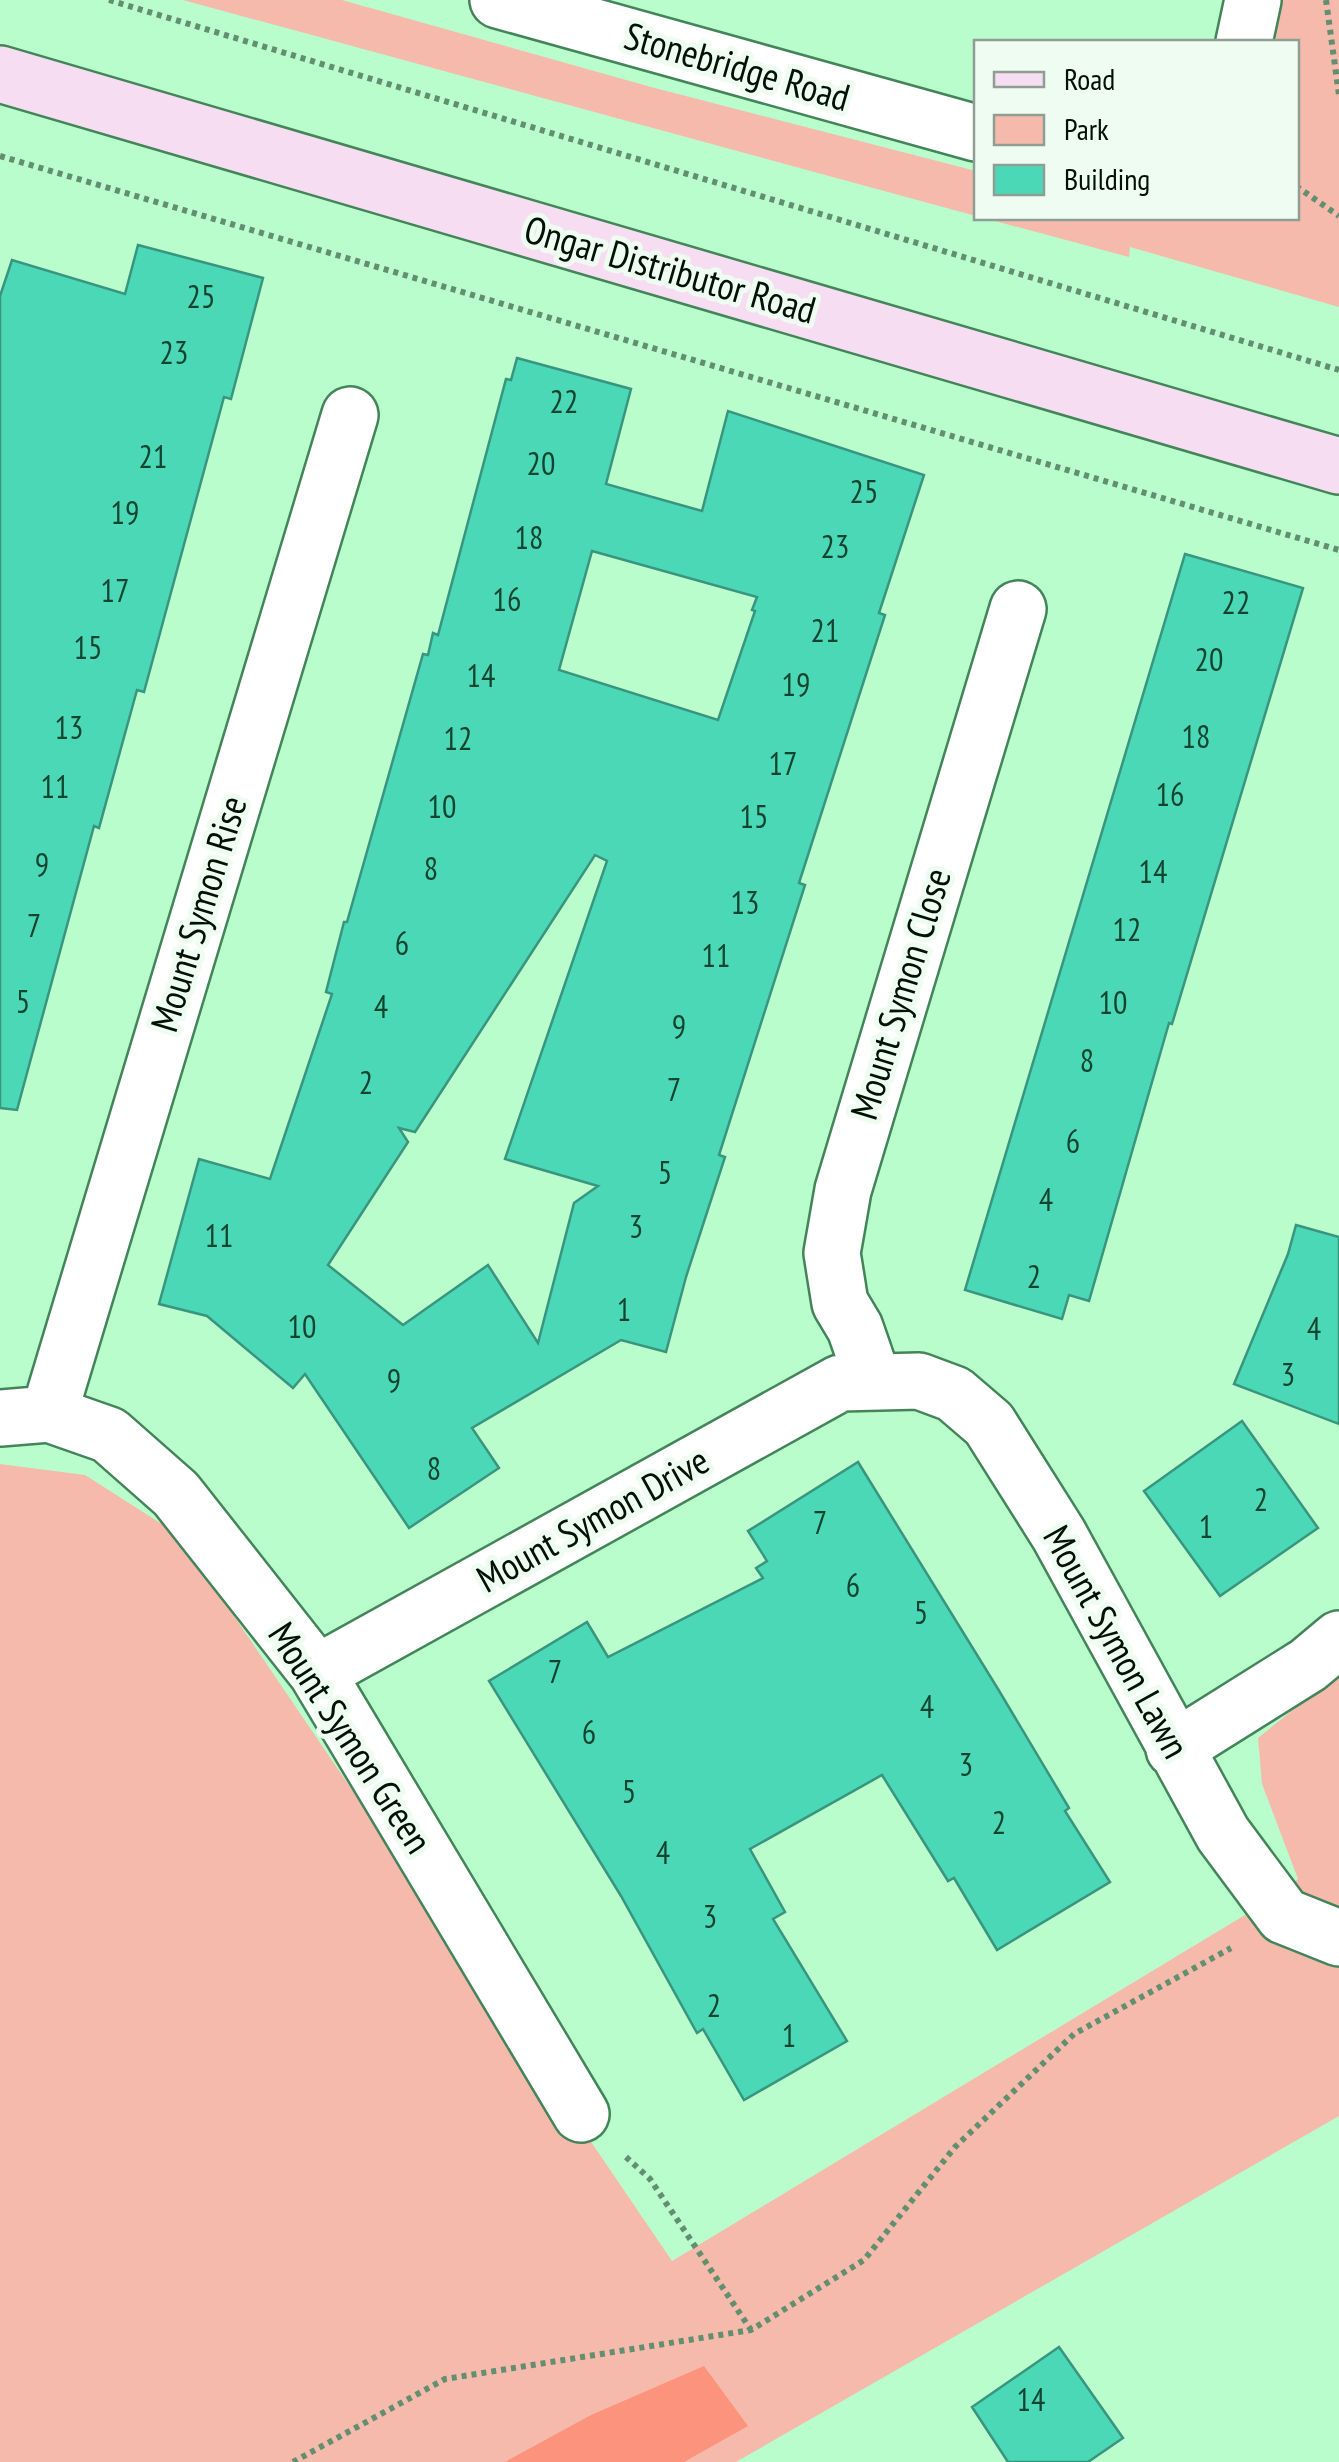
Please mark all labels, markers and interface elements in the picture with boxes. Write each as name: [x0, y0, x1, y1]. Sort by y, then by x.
street label: Stonebridge Road: [619, 10, 856, 121]
legend: [974, 40, 1299, 220]
text: Road: [1064, 59, 1115, 98]
text: Park: [1064, 109, 1109, 148]
text: Building: [1064, 159, 1150, 198]
street label: Ongar Distributor Road: [519, 204, 822, 334]
house number: 25: [187, 275, 215, 317]
house number: 23: [160, 331, 188, 373]
house number: 22: [550, 380, 578, 422]
house number: 21: [139, 435, 167, 477]
house number: 20: [527, 442, 555, 484]
house number: 25: [850, 470, 878, 512]
house number: 19: [111, 491, 139, 533]
house number: 18: [515, 516, 543, 558]
house number: 23: [821, 525, 849, 567]
house number: 17: [101, 569, 129, 611]
house number: 16: [493, 578, 521, 620]
house number: 22: [1222, 581, 1250, 623]
house number: 21: [811, 609, 839, 651]
house number: 15: [74, 626, 102, 668]
house number: 20: [1195, 638, 1223, 680]
house number: 14: [467, 654, 495, 696]
house number: 19: [782, 663, 810, 705]
house number: 13: [55, 706, 83, 748]
house number: 18: [1182, 715, 1210, 757]
house number: 12: [444, 717, 472, 759]
house number: 17: [769, 742, 797, 784]
house number: 11: [41, 765, 69, 807]
house number: 16: [1156, 773, 1184, 815]
house number: 10: [428, 785, 456, 827]
street label: Mount Symon Rise: [138, 790, 257, 1037]
house number: 15: [740, 795, 768, 837]
house number: 9: [35, 843, 49, 885]
house number: 8: [424, 847, 438, 889]
house number: 14: [1139, 850, 1167, 892]
street label: Mount Symon Close: [838, 862, 961, 1125]
house number: 13: [731, 881, 759, 923]
house number: 7: [27, 904, 41, 946]
house number: 12: [1113, 908, 1141, 950]
house number: 6: [395, 922, 409, 964]
house number: 11: [702, 934, 730, 976]
house number: 5: [16, 980, 30, 1022]
house number: 10: [1099, 981, 1127, 1023]
house number: 4: [374, 985, 388, 1027]
house number: 9: [672, 1005, 686, 1047]
house number: 8: [1080, 1039, 1094, 1081]
house number: 2: [359, 1061, 373, 1103]
house number: 7: [667, 1068, 681, 1110]
house number: 6: [1066, 1120, 1080, 1162]
house number: 5: [658, 1151, 672, 1193]
house number: 4: [1039, 1178, 1053, 1220]
house number: 3: [629, 1205, 643, 1247]
house number: 11: [205, 1214, 233, 1256]
house number: 2: [1027, 1255, 1041, 1297]
house number: 1: [617, 1288, 631, 1330]
house number: 10: [288, 1305, 316, 1347]
house number: 4: [1307, 1307, 1321, 1349]
house number: 3: [1281, 1353, 1295, 1395]
house number: 9: [387, 1359, 401, 1401]
street label: Mount Symon Drive: [468, 1435, 717, 1603]
house number: 8: [427, 1447, 441, 1489]
house number: 2: [1254, 1478, 1268, 1520]
house number: 7: [813, 1501, 827, 1543]
house number: 1: [1199, 1505, 1213, 1547]
street label: Mount Symon Lawn: [1033, 1516, 1201, 1766]
house number: 6: [846, 1564, 860, 1606]
house number: 5: [914, 1591, 928, 1633]
street label: Mount Symon Green: [258, 1612, 444, 1862]
house number: 7: [548, 1650, 562, 1692]
house number: 4: [920, 1685, 934, 1727]
house number: 6: [582, 1711, 596, 1753]
house number: 3: [959, 1743, 973, 1785]
house number: 5: [622, 1770, 636, 1812]
house number: 2: [992, 1801, 1006, 1843]
house number: 4: [656, 1831, 670, 1873]
house number: 3: [703, 1895, 717, 1937]
house number: 2: [707, 1984, 721, 2026]
house number: 1: [782, 2014, 796, 2056]
house number: 14: [1017, 2378, 1045, 2420]

